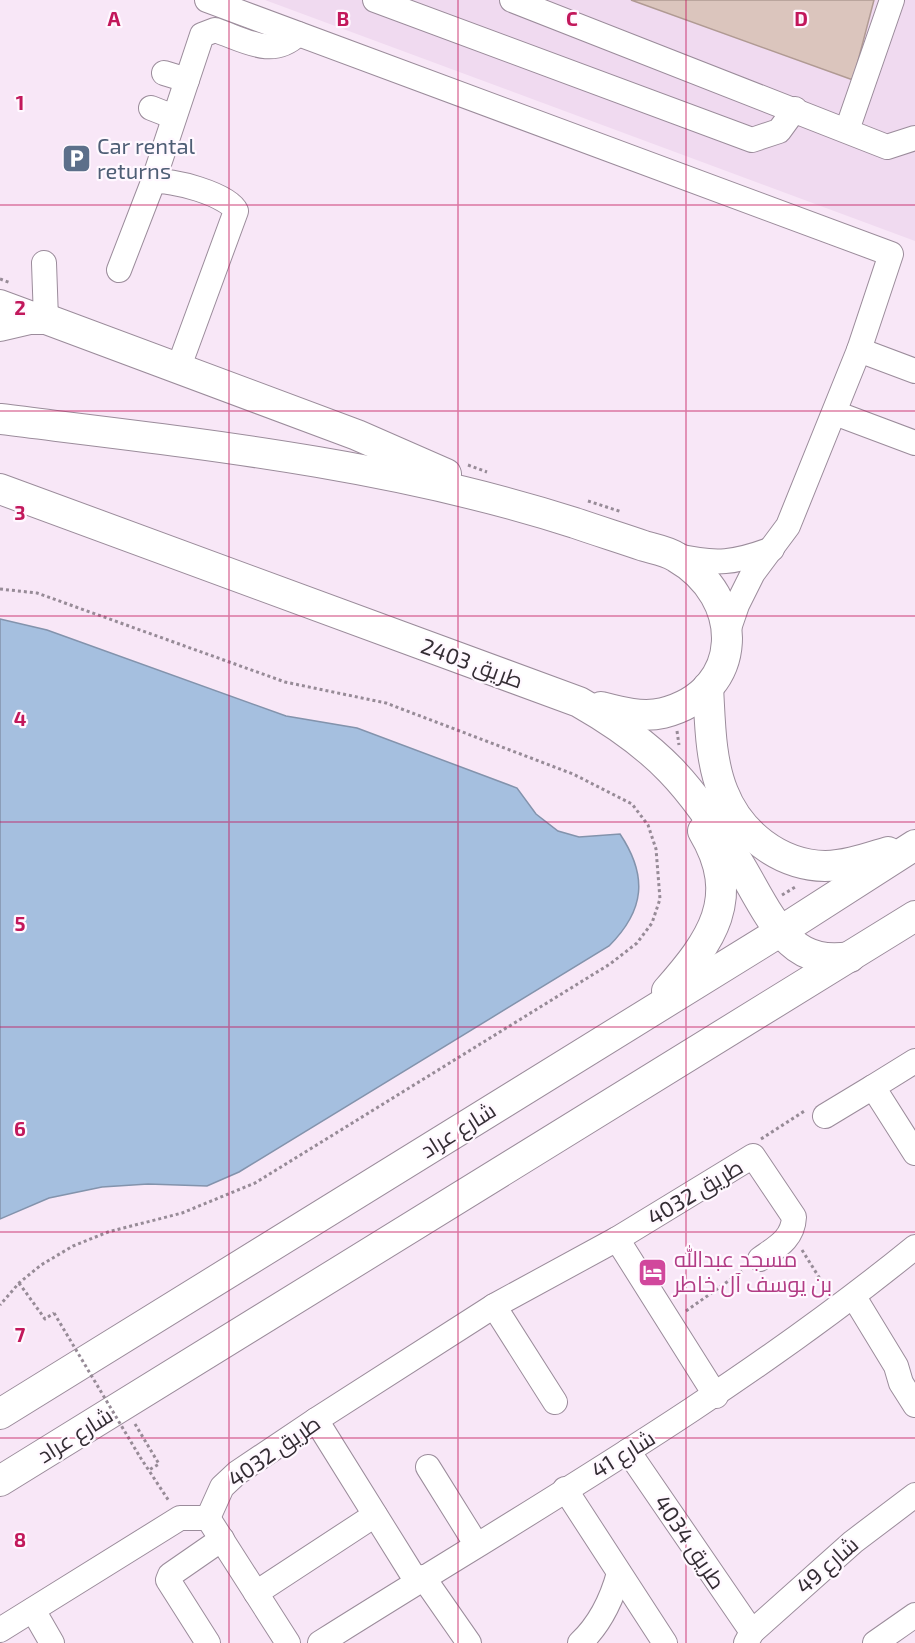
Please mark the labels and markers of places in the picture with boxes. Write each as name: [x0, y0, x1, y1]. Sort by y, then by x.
place label: Car rental returns: [97, 132, 195, 183]
parking icon: Car rental returns: [60, 143, 92, 175]
place label: مسجد عبدالله بن يوسف آل خاطر: [672, 1245, 832, 1298]
hotel icon: مسجد عبدالله بن يوسف آل خاطر: [637, 1256, 669, 1288]

